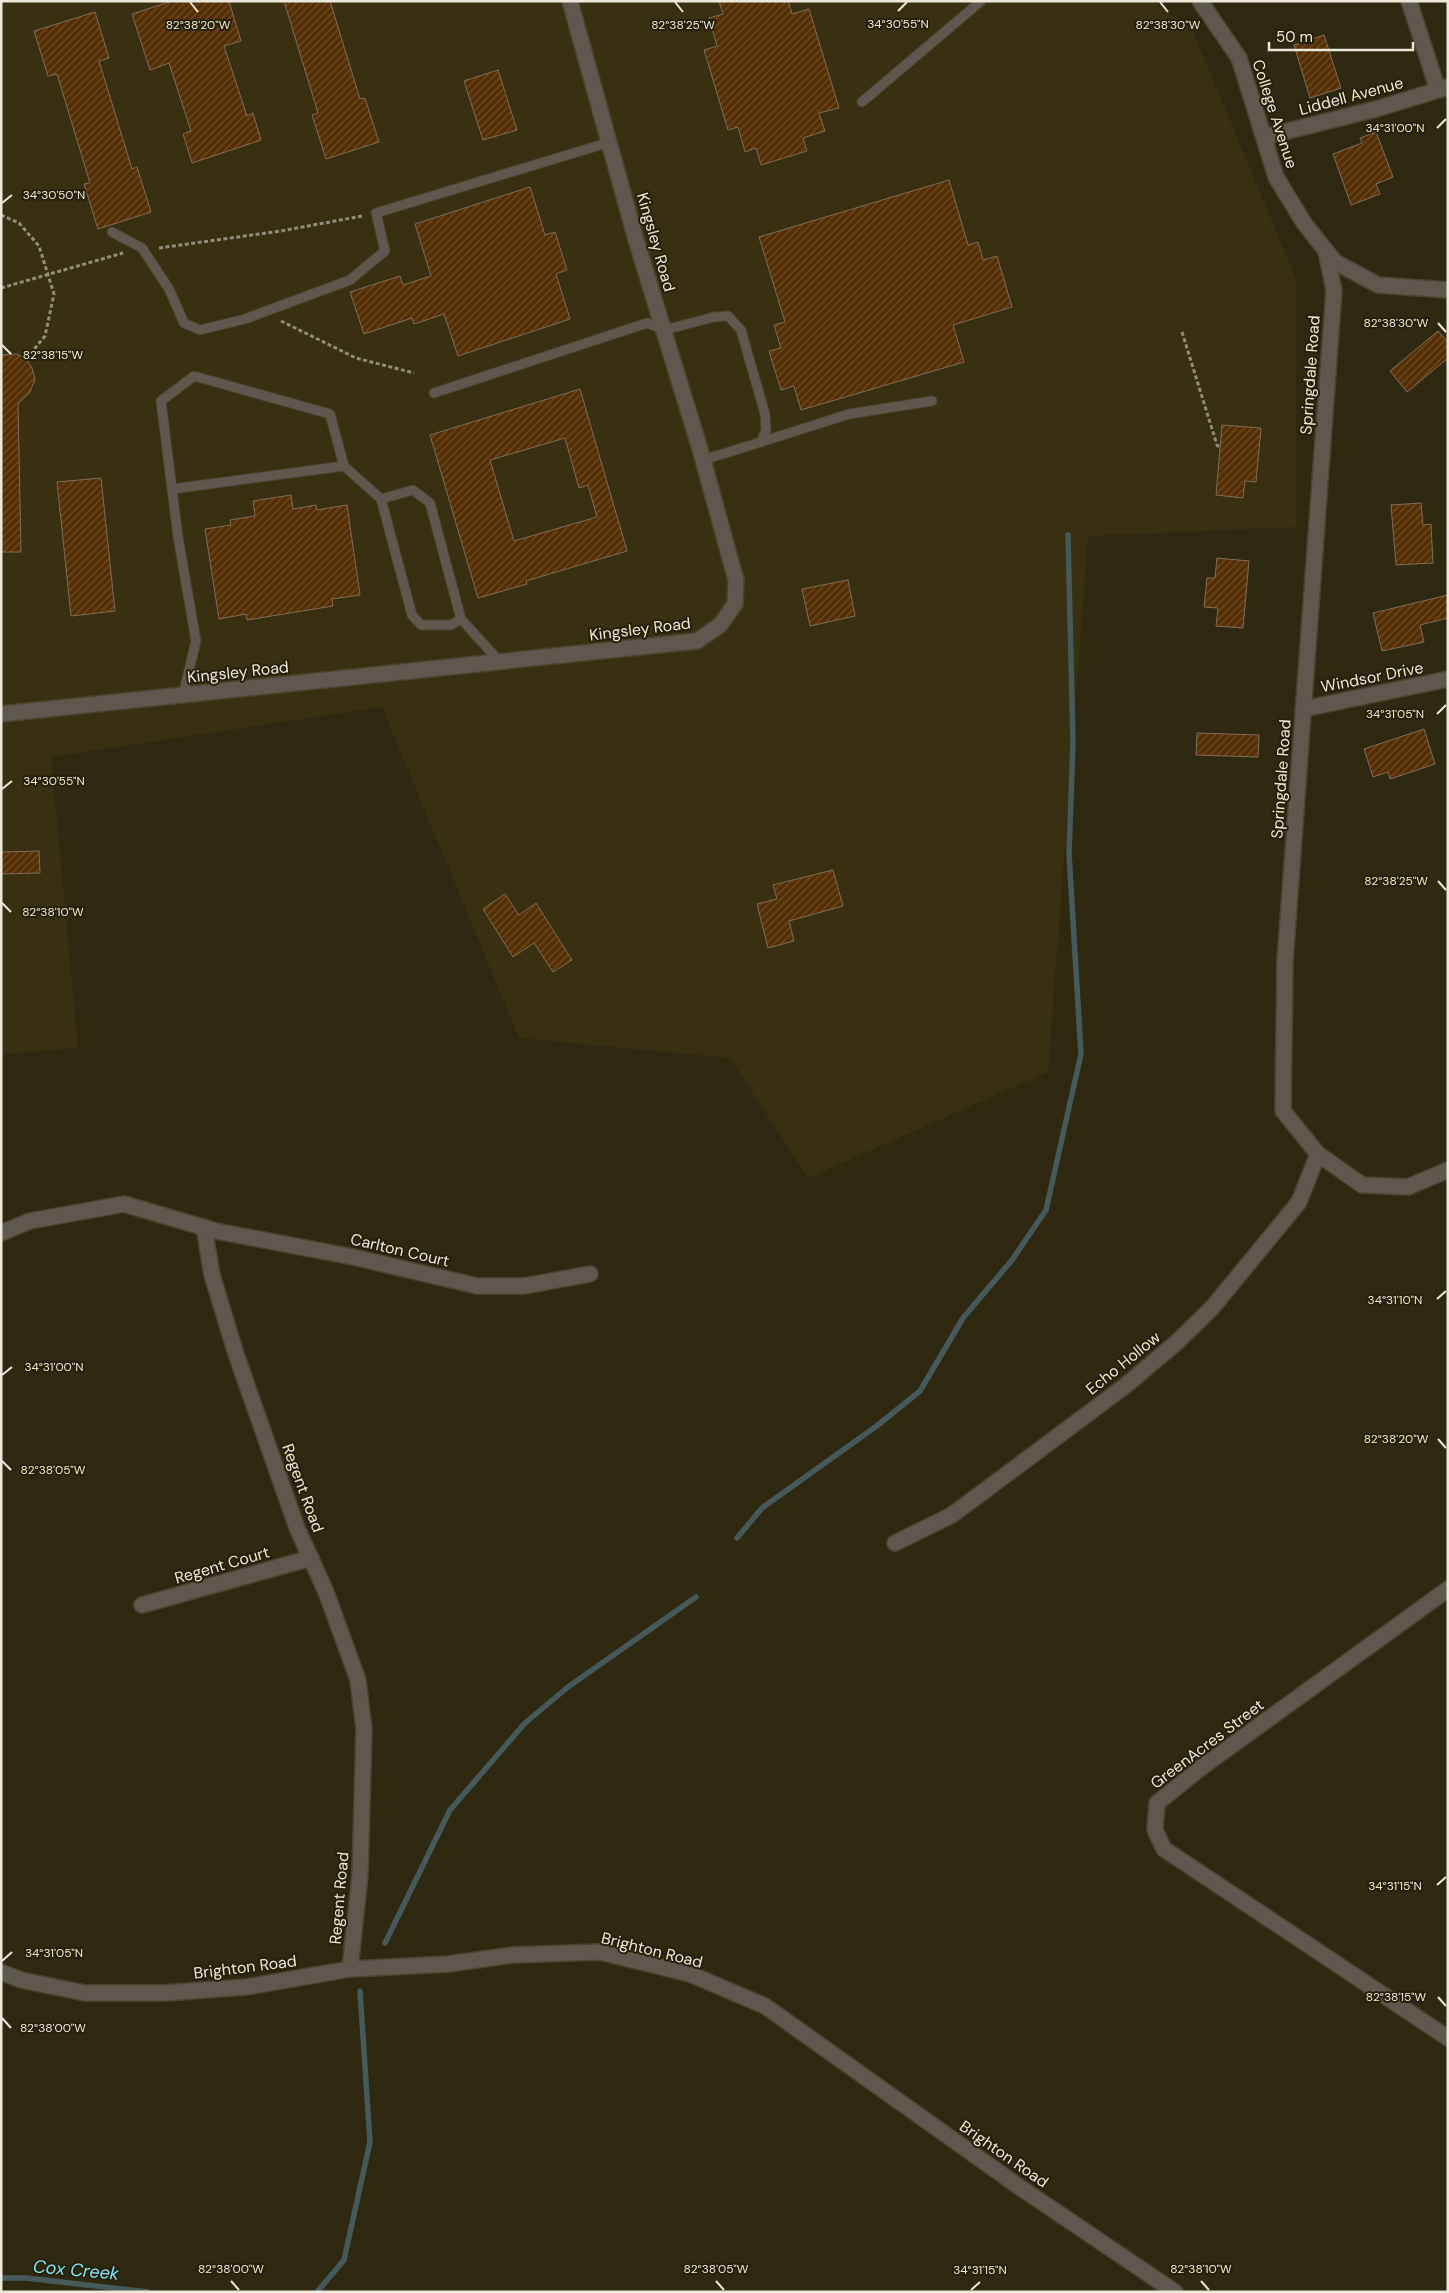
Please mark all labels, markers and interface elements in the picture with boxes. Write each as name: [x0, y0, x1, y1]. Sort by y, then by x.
text: 34°30'55"N: [867, 16, 929, 32]
text: 82°38'20"W: [166, 17, 231, 33]
text: 82°38'25"W: [651, 17, 715, 33]
text: 82°38'30"W: [1136, 17, 1201, 33]
scale bar: [1269, 20, 1413, 52]
text: 50 m: [1276, 27, 1313, 47]
street label: College Avenue: [1247, 57, 1303, 171]
street label: Liddell Avenue: [1297, 72, 1405, 120]
text: 34°31'00"N: [1365, 120, 1425, 136]
text: 34°30'50"N: [23, 187, 85, 203]
street label: Kingsley Road: [632, 190, 680, 294]
street label: Springdale Road: [1295, 315, 1325, 435]
text: 82°38'30"W: [1364, 315, 1429, 331]
text: 82°38'15"W: [23, 347, 84, 363]
street label: Kingsley Road: [588, 612, 692, 646]
street label: Kingsley Road: [186, 656, 290, 688]
street label: Windsor Drive: [1319, 657, 1425, 697]
text: 34°31'05"N: [1366, 706, 1424, 722]
street label: Springdale Road: [1266, 719, 1296, 839]
text: 34°30'55"N: [23, 773, 85, 789]
text: 82°38'25"W: [1364, 873, 1428, 889]
text: 82°38'10"W: [22, 904, 84, 920]
street label: Carlton Court: [348, 1228, 452, 1272]
text: 34°31'10"N: [1368, 1292, 1422, 1308]
street label: Echo Hollow: [1081, 1327, 1165, 1399]
text: 34°31'00"N: [24, 1359, 84, 1375]
text: 82°38'20"W: [1364, 1431, 1429, 1447]
street label: Regent Road: [277, 1441, 329, 1535]
text: 82°38'05"W: [21, 1462, 86, 1478]
street label: Regent Court: [172, 1541, 272, 1589]
street label: GreenAcres Street: [1146, 1694, 1268, 1794]
street label: Regent Road: [324, 1851, 354, 1945]
text: 34°31'15"N: [1368, 1878, 1422, 1894]
street label: Brighton Road: [599, 1927, 705, 1973]
text: 34°31'05"N: [25, 1945, 83, 1961]
street label: Brighton Road: [192, 1950, 298, 1984]
text: 82°38'15"W: [1366, 1989, 1427, 2005]
text: 82°38'00"W: [20, 2020, 86, 2036]
street label: Brighton Road: [955, 2116, 1053, 2192]
water label: Cox Creek: [32, 2254, 121, 2286]
text: 82°38'00"W: [198, 2261, 264, 2277]
text: 82°38'05"W: [684, 2261, 749, 2277]
text: 82°38'10"W: [1170, 2261, 1232, 2277]
text: 34°31'15"N: [953, 2262, 1007, 2278]

